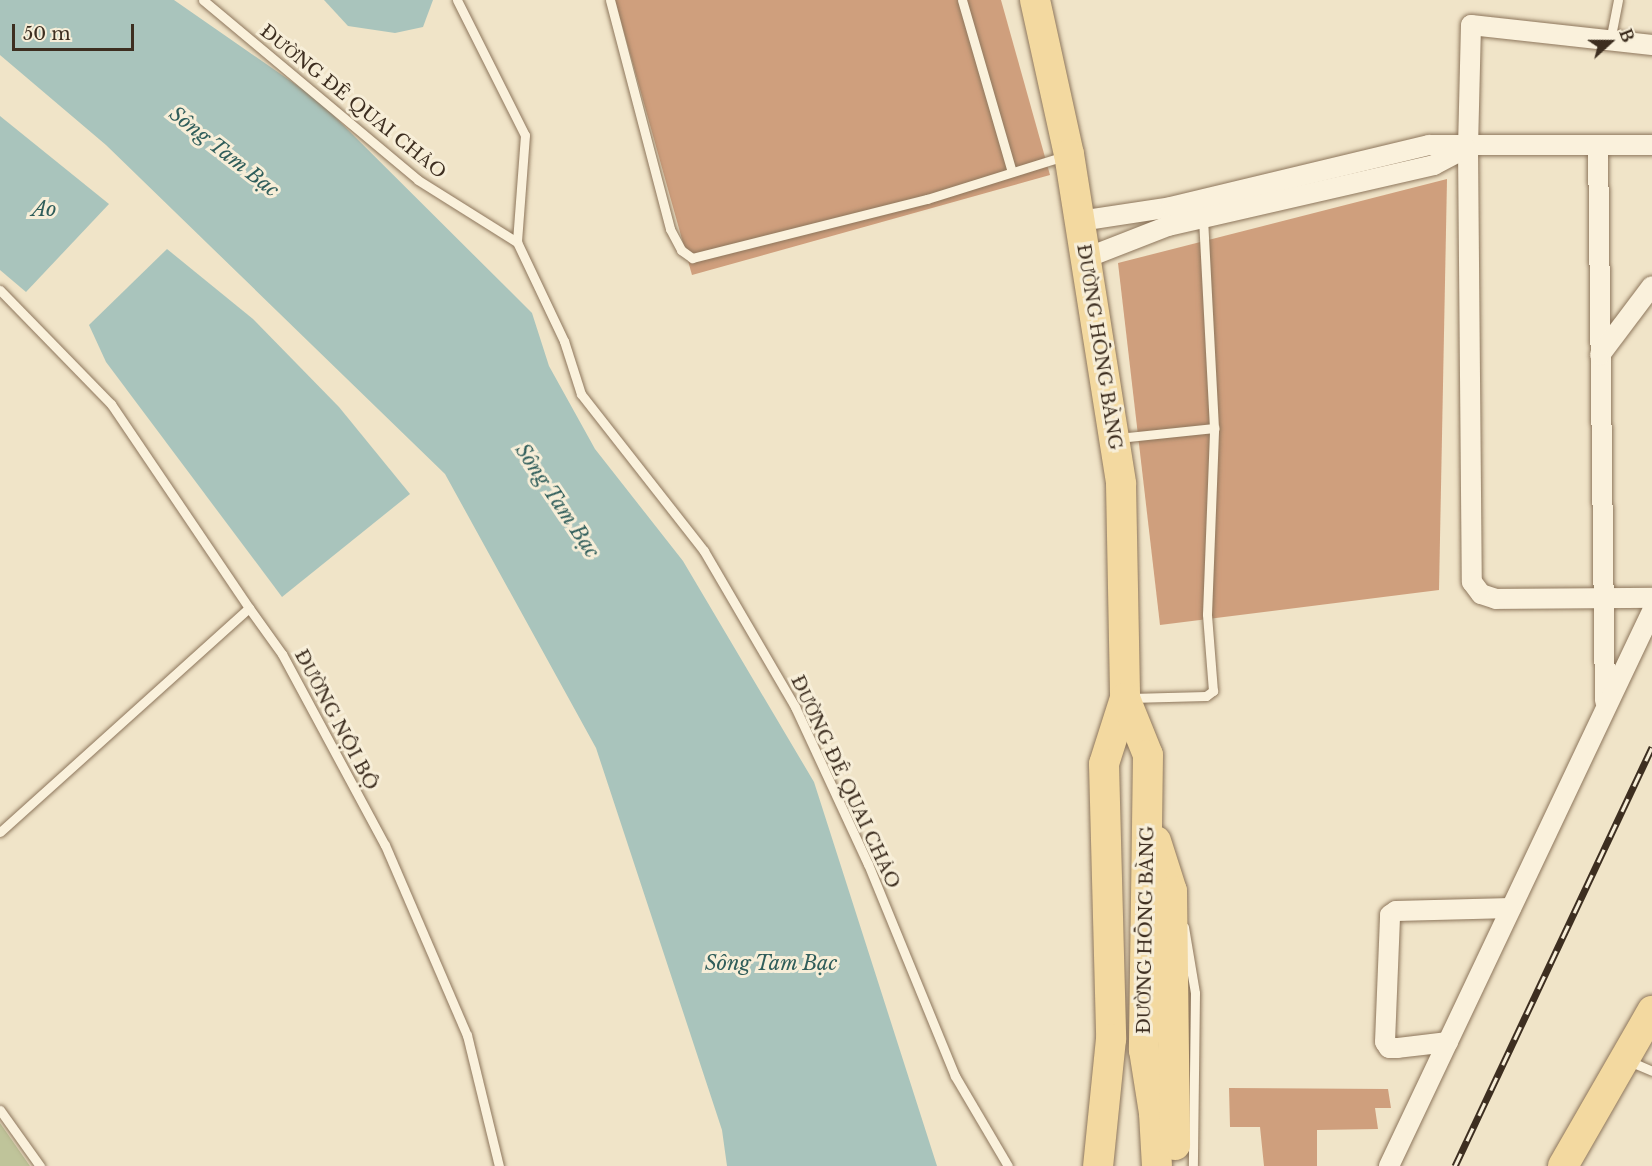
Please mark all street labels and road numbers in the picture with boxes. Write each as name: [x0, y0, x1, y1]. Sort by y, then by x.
street label: ĐƯỜNG ĐÊ QUAI CHẢO: [256, 20, 450, 184]
street label: ĐƯỜNG HỒNG BÀNG: [1072, 242, 1126, 452]
street label: ĐƯỜNG NỘI BỘ: [290, 646, 382, 794]
street label: ĐƯỜNG ĐÊ QUAI CHẢO: [786, 672, 904, 892]
street label: ĐƯỜNG HỒNG BÀNG: [1133, 825, 1159, 1035]

